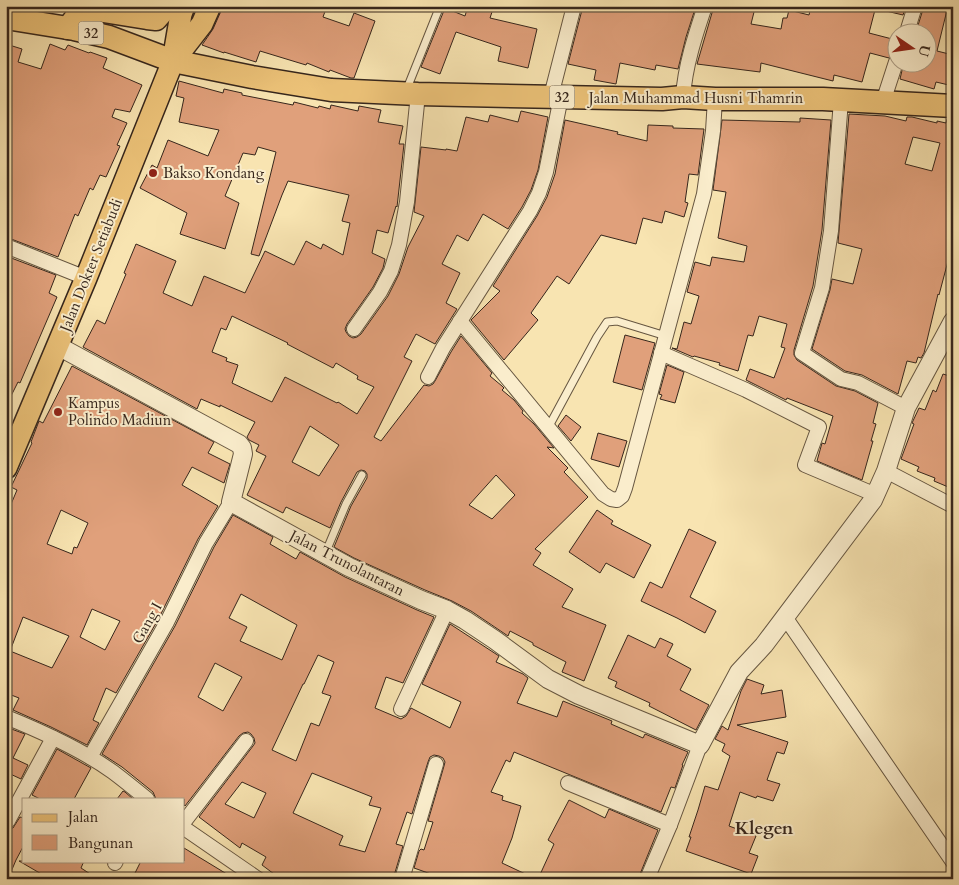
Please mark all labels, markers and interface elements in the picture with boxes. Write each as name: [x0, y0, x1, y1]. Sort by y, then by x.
road number: 32: [78, 22, 104, 44]
north arrow: [886, 22, 936, 72]
text: U: [914, 43, 935, 59]
road number: 32: [550, 85, 574, 108]
street label: Jalan Muhammad Husni Thamrin: [587, 88, 804, 108]
place label: Bakso Kondang: [163, 163, 265, 183]
marker: Bakso Kondang: [147, 167, 159, 179]
street label: Jalan Dokter Setiabudi: [54, 195, 127, 336]
place label: Kampus Polindo Madiun: [68, 393, 172, 430]
marker: Kampus Polindo Madiun: [52, 406, 64, 418]
street label: Jalan Trunolantaran: [284, 525, 408, 601]
street label: Gang I: [127, 599, 167, 647]
legend: [22, 798, 185, 862]
text: Jalan: [66, 807, 99, 827]
district label: Klegen: [735, 816, 794, 841]
text: Bangunan: [68, 833, 134, 853]

